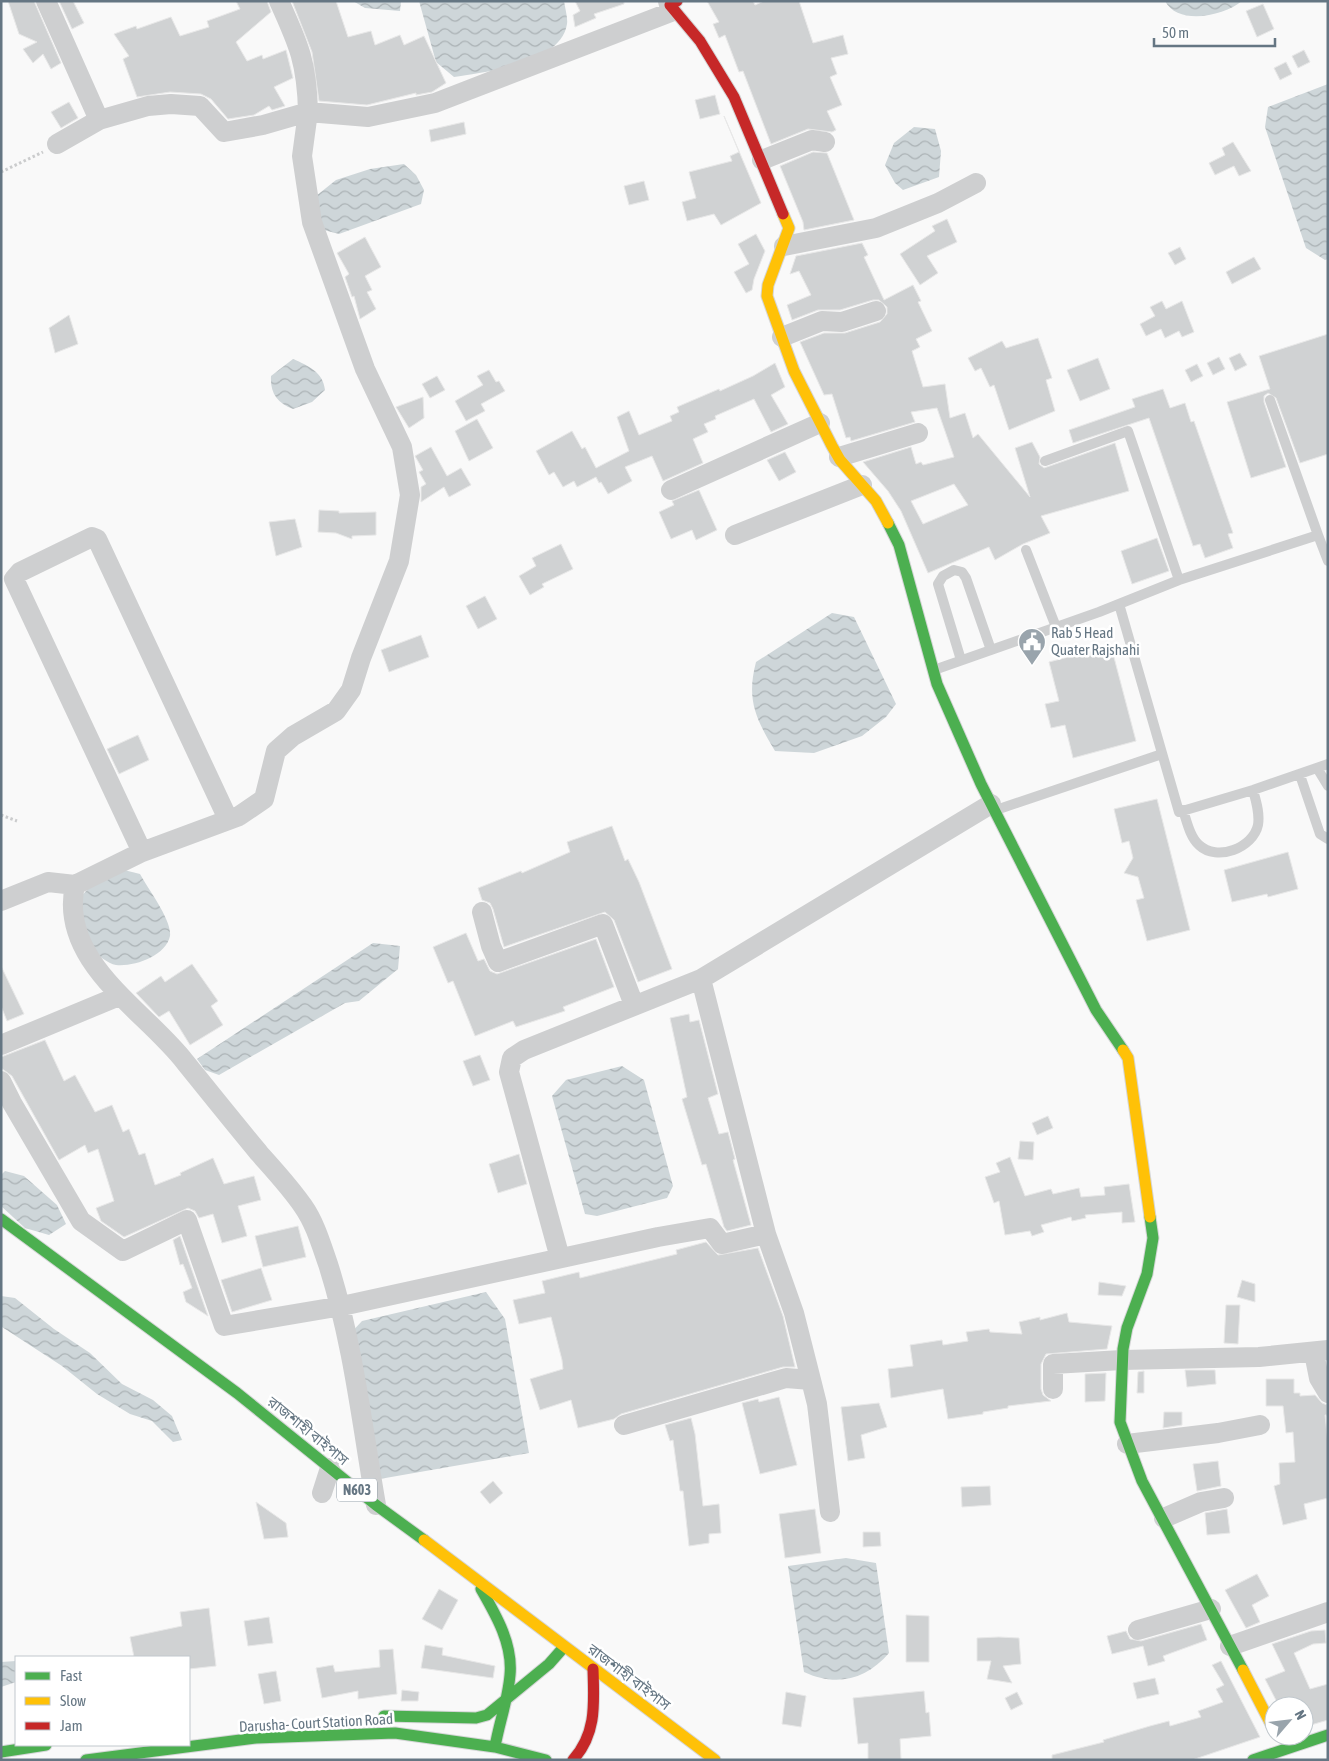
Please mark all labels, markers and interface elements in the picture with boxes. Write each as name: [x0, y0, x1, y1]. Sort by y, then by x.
scale bar: [1154, 15, 1275, 47]
text: 50 m: [1162, 24, 1189, 41]
place label: Rab 5 Head Quater Rajshahi: [1051, 624, 1140, 658]
public building icon: Rab 5 Head Quater Rajshahi: [1017, 627, 1047, 666]
street label: রাজশাহী বাইপাস: [264, 1392, 353, 1469]
road number: N603: [337, 1478, 377, 1502]
street label: রাজশাহী বাইপাস: [584, 1639, 675, 1714]
legend: [15, 1656, 190, 1746]
text: Fast: [60, 1667, 82, 1684]
text: Slow: [60, 1692, 86, 1709]
north arrow: [1264, 1696, 1314, 1746]
text: N: [1291, 1707, 1309, 1722]
street label: Darusha- Court Station Road: [238, 1710, 394, 1735]
text: Jam: [60, 1717, 83, 1734]

